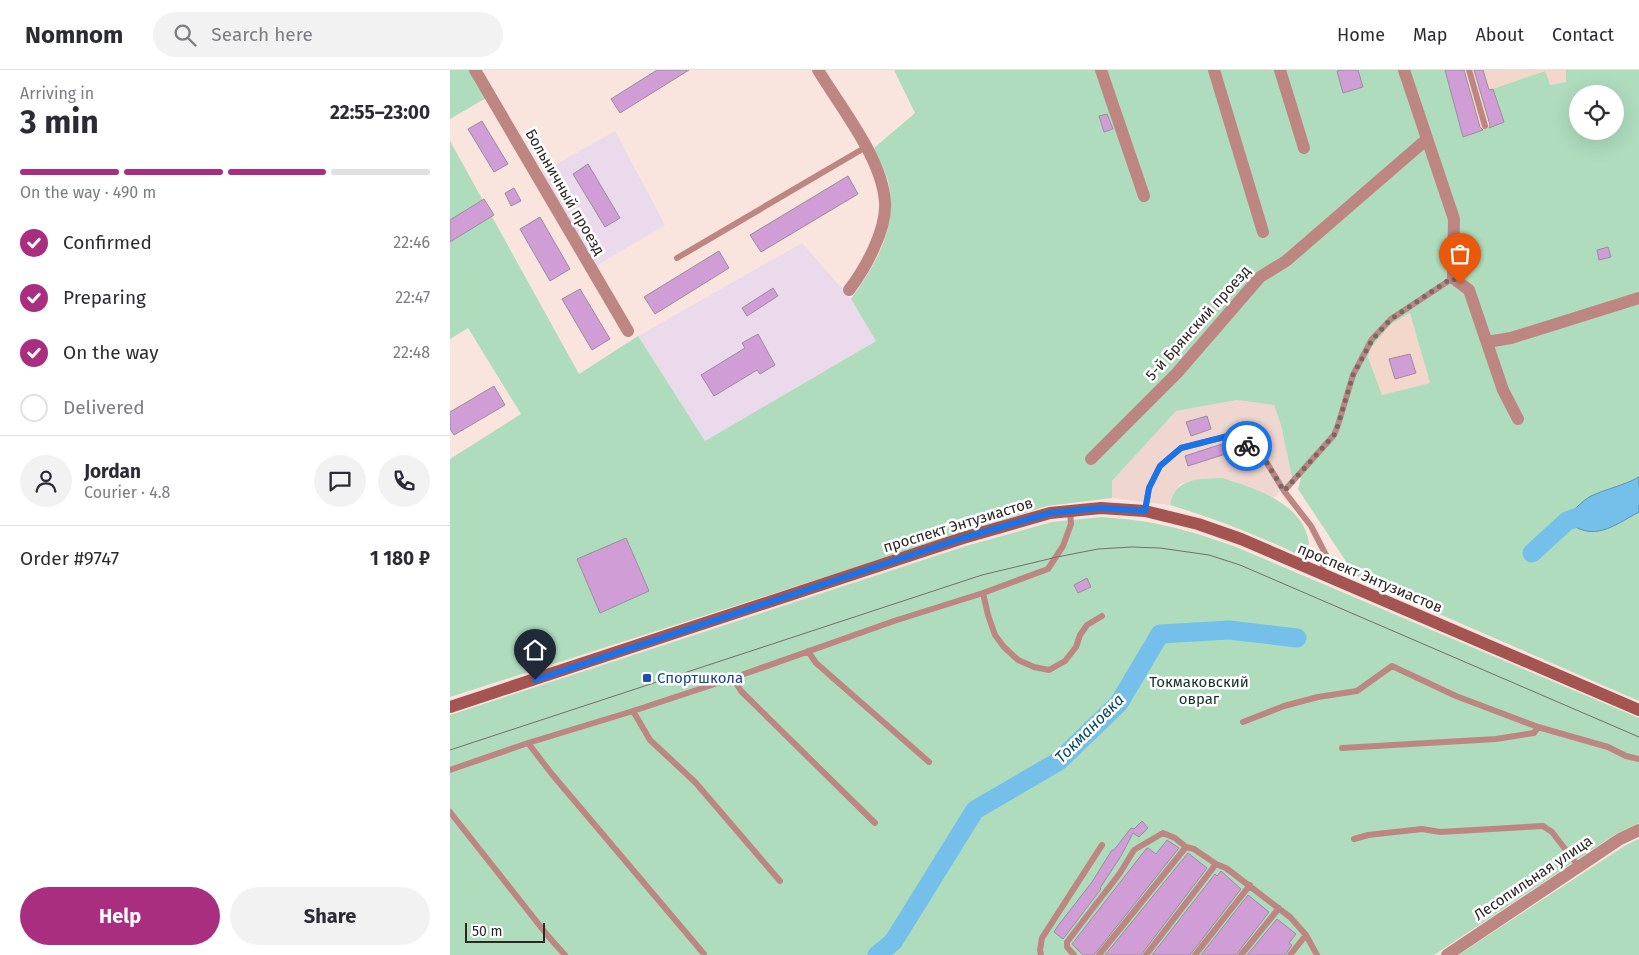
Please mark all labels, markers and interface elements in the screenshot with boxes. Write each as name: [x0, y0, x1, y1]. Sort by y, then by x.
search box: [153, 12, 503, 57]
text: Nomnom: [25, 21, 123, 49]
icon: search: [171, 21, 199, 49]
text: Search here: [211, 23, 313, 46]
text: Home: [1337, 24, 1385, 46]
text: Map: [1413, 24, 1447, 46]
text: About: [1475, 24, 1524, 46]
text: Contact: [1552, 24, 1614, 46]
text: Arriving in: [20, 84, 94, 103]
map controls: [1569, 85, 1624, 140]
button: locate: [1569, 85, 1624, 140]
text: 22:55–23:00: [330, 101, 430, 124]
text: 3 min: [20, 103, 99, 141]
street label: Больничный проезд: [522, 126, 608, 258]
text: On the way · 490 m: [20, 183, 156, 202]
icon: check: [20, 229, 48, 257]
text: Confirmed: [63, 231, 152, 254]
text: 22:46: [393, 233, 430, 252]
pin: [1439, 233, 1481, 284]
icon: bag: [1446, 240, 1474, 268]
street label: 5-й Брянский проезд: [1142, 262, 1254, 384]
icon: check: [20, 284, 48, 312]
text: Preparing: [63, 286, 146, 309]
text: 22:47: [395, 288, 430, 307]
icon: check: [20, 339, 48, 367]
text: On the way: [63, 341, 159, 364]
text: 22:48: [393, 343, 430, 362]
text: Delivered: [63, 396, 145, 419]
courier: [1222, 421, 1272, 471]
icon: bike: [1233, 432, 1261, 460]
button: person: [20, 455, 72, 507]
button: chat: [314, 455, 366, 507]
button: phone: [378, 455, 430, 507]
text: Jordan: [84, 460, 141, 483]
text: Courier · 4.8: [84, 483, 170, 502]
street label: проспект Энтузиастов: [881, 494, 1035, 556]
street label: проспект Энтузиастов: [1295, 539, 1445, 617]
text: Order #9747: [20, 547, 119, 570]
text: 1 180 ₽: [370, 547, 430, 570]
pin: [514, 629, 556, 680]
icon: home: [521, 636, 549, 664]
place label: Спортшкола: [657, 669, 743, 687]
marker: Спортшкола: [641, 672, 653, 684]
park label: Токмаковский овраг: [1149, 673, 1249, 708]
water label: Токмановка: [1051, 690, 1128, 767]
street label: Лесопильная улица: [1470, 832, 1596, 924]
button: Help: [20, 887, 220, 945]
button: Share: [230, 887, 430, 945]
scale bar: [465, 920, 545, 943]
text: 50 m: [472, 923, 503, 940]

